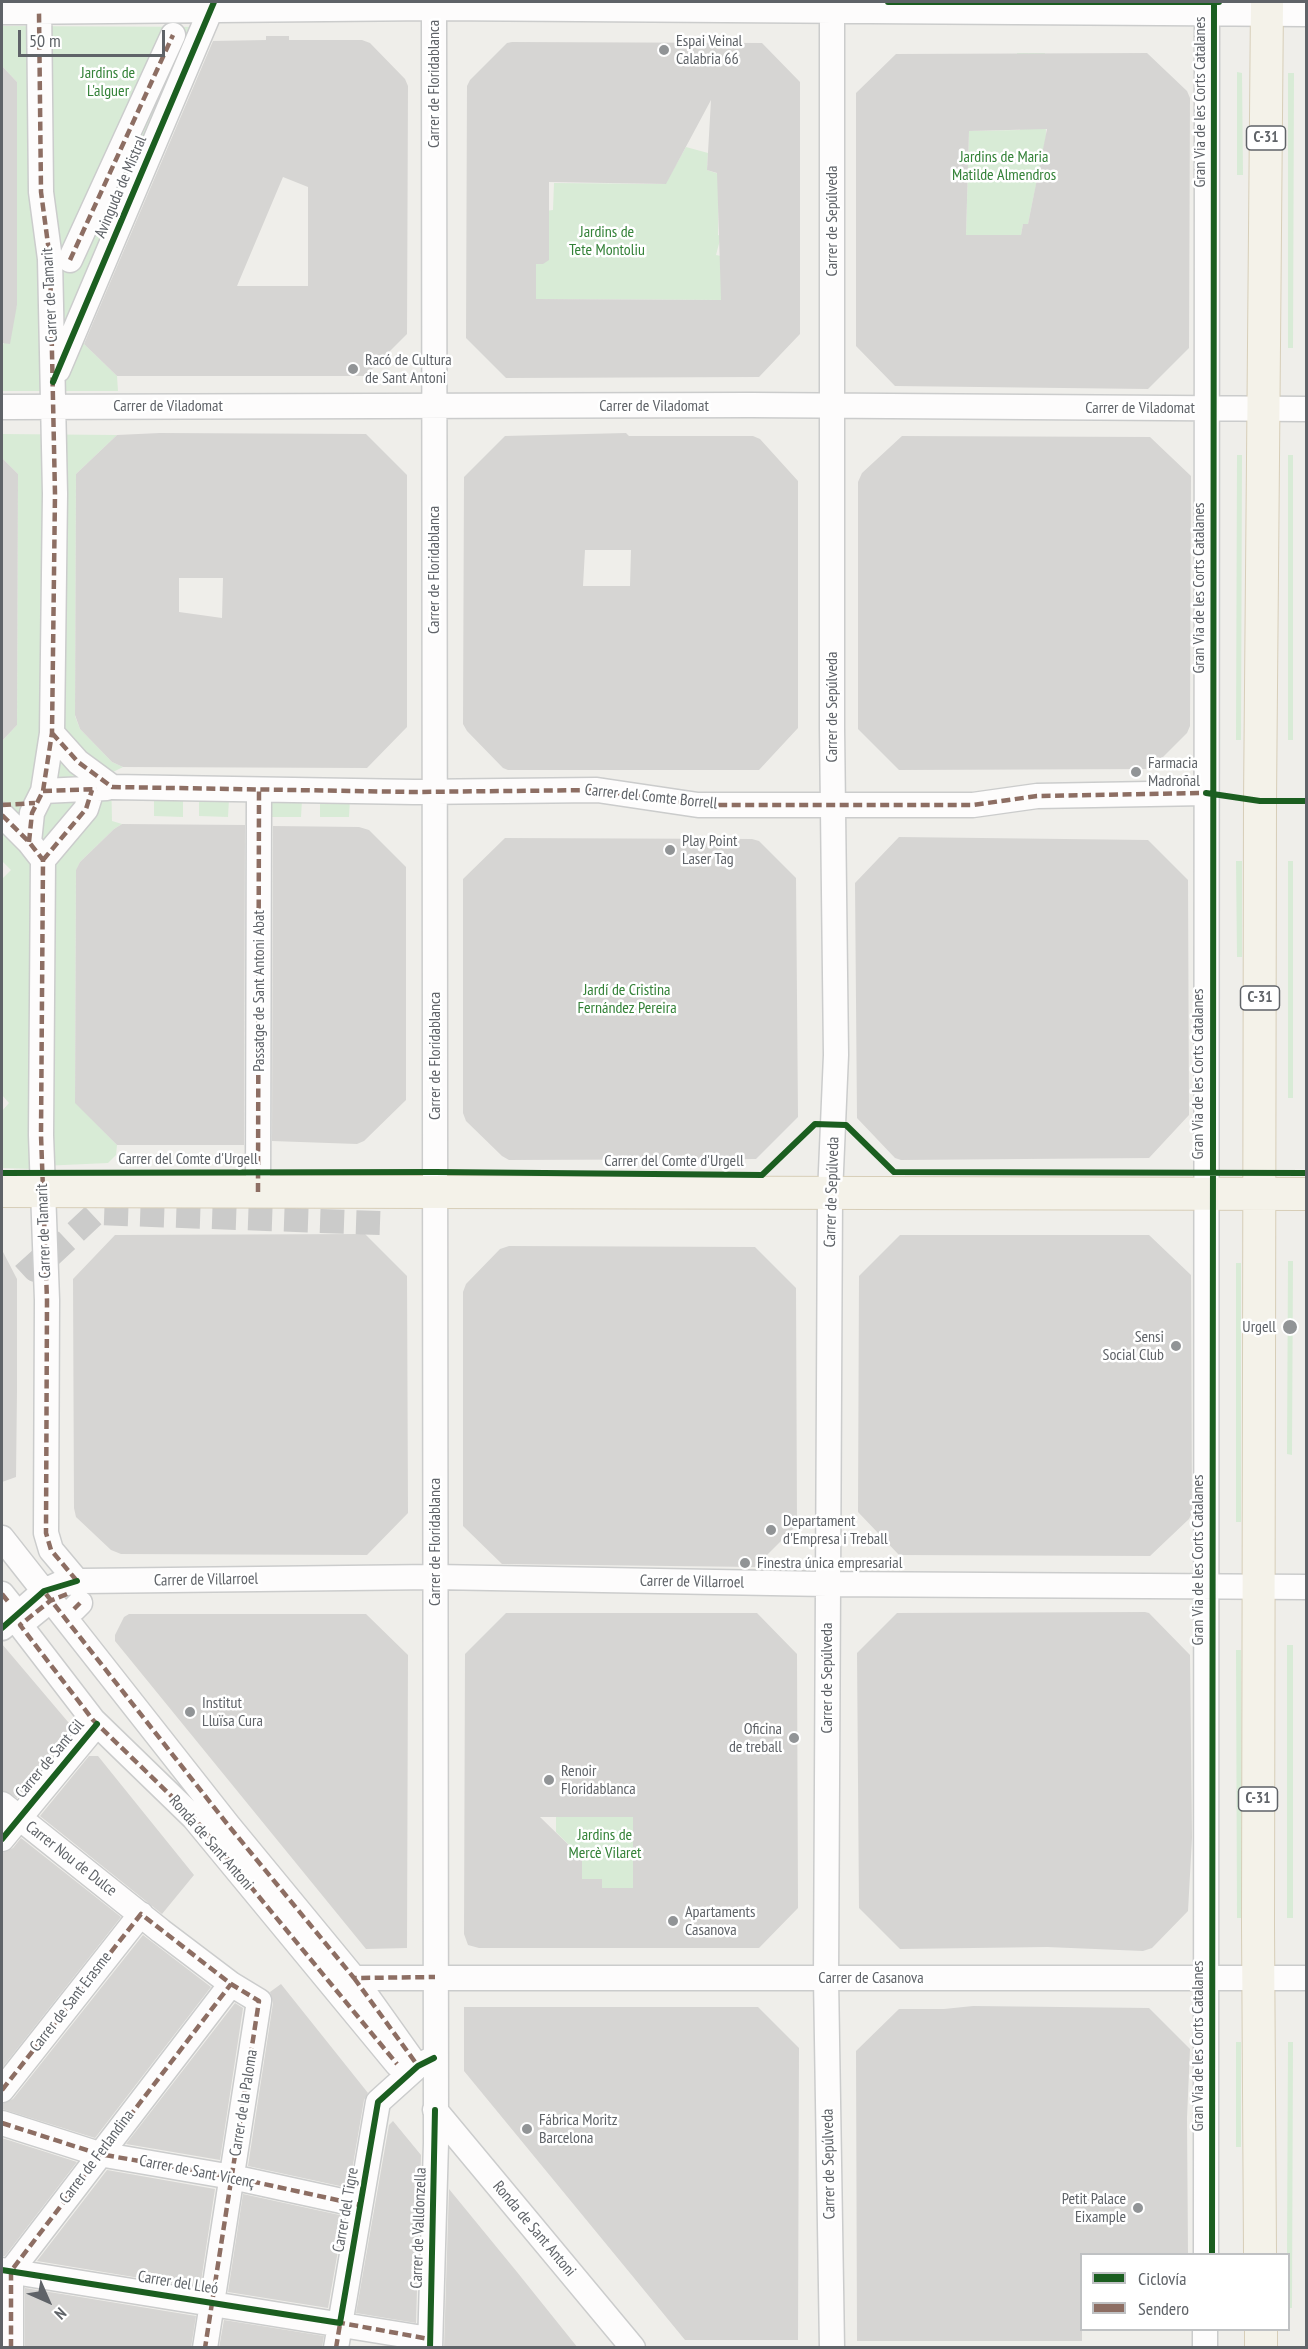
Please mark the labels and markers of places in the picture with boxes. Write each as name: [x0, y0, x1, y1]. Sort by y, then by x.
place label: Espai Veinal Calabria 66: [676, 31, 742, 69]
marker: Espai Veinal Calabria 66: [657, 43, 671, 57]
place label: Racó de Cultura de Sant Antoni: [365, 350, 452, 388]
marker: Racó de Cultura de Sant Antoni: [346, 362, 360, 376]
place label: Farmacia Madroñal: [1148, 753, 1200, 791]
marker: Farmacia Madroñal: [1129, 765, 1143, 779]
place label: Play Point Laser Tag: [682, 831, 737, 869]
marker: Play Point Laser Tag: [663, 843, 677, 857]
place label: Urgell: [1242, 1317, 1276, 1337]
marker: Urgell: [1281, 1318, 1299, 1336]
place label: Sensi Social Club: [1103, 1327, 1164, 1365]
marker: Sensi Social Club: [1169, 1339, 1183, 1353]
place label: Departament d'Empresa i Treball: [783, 1511, 888, 1549]
marker: Departament d'Empresa i Treball: [764, 1523, 778, 1537]
place label: Finestra única empresarial: [757, 1553, 902, 1573]
marker: Finestra única empresarial: [738, 1556, 752, 1570]
place label: Institut Lluïsa Cura: [202, 1693, 263, 1731]
marker: Institut Lluïsa Cura: [183, 1705, 197, 1719]
place label: Oficina de treball: [729, 1719, 782, 1757]
marker: Oficina de treball: [787, 1731, 801, 1745]
place label: Renoir Floridablanca: [561, 1761, 636, 1799]
marker: Renoir Floridablanca: [542, 1773, 556, 1787]
place label: Apartaments Casanova: [685, 1902, 755, 1940]
marker: Apartaments Casanova: [666, 1914, 680, 1928]
place label: Fábrica Moritz Barcelona: [539, 2110, 617, 2148]
marker: Fábrica Moritz Barcelona: [520, 2122, 534, 2136]
place label: Petit Palace Eixample: [1062, 2189, 1126, 2227]
marker: Petit Palace Eixample: [1131, 2201, 1145, 2215]

